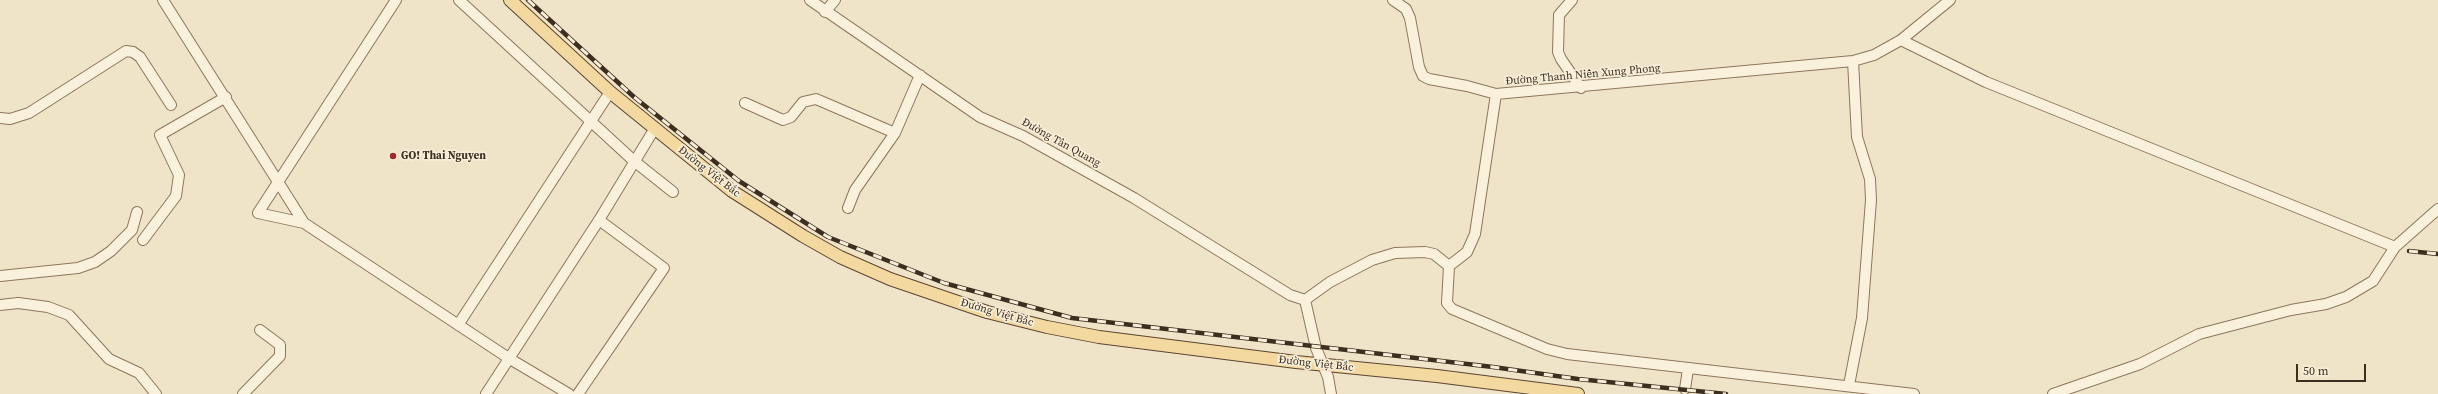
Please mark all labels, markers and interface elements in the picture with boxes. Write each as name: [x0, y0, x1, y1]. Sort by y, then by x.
street label: Đường Thanh Niên Xung Phong: [1505, 62, 1661, 88]
street label: Đường Tân Quang: [1019, 116, 1103, 170]
street label: Đường Việt Bắc: [675, 144, 743, 200]
place label: GO! Thai Nguyen: [401, 149, 486, 163]
marker: GO! Thai Nguyen: [388, 151, 398, 161]
street label: Đường Việt Bắc: [959, 296, 1035, 330]
street label: Đường Việt Bắc: [1278, 354, 1354, 374]
scale bar: [2298, 356, 2368, 382]
text: 50 m: [2303, 363, 2329, 379]

